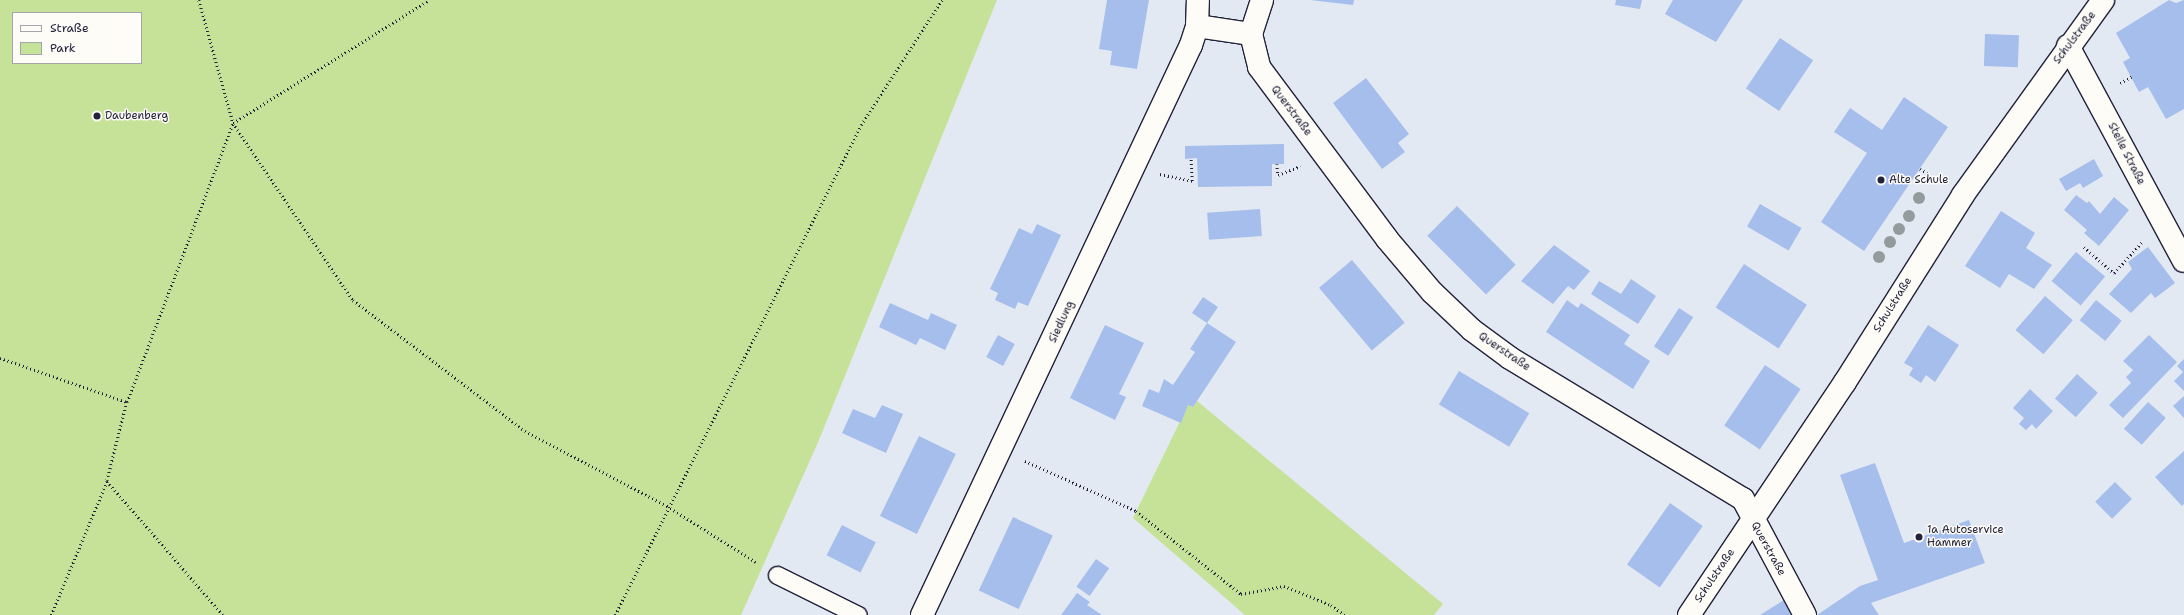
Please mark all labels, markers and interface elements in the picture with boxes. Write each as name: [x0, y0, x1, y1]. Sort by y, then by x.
street label: Schulstraße: [2051, 9, 2099, 67]
legend: [12, 12, 142, 64]
text: Straße: [50, 20, 89, 36]
text: Park: [50, 40, 76, 56]
street label: Querstraße: [1268, 83, 1314, 139]
place label: Daubenberg: [105, 109, 168, 123]
marker: Daubenberg: [92, 111, 102, 121]
street label: Steile Straße: [2105, 121, 2147, 187]
place label: Alte Schule: [1889, 173, 1948, 187]
marker: Alte Schule: [1876, 175, 1886, 185]
street label: Schulstraße: [1871, 275, 1915, 335]
street label: Siedlung: [1047, 299, 1077, 345]
street label: Querstraße: [1476, 330, 1532, 374]
street label: Querstraße: [1748, 520, 1788, 578]
place label: 1a Autoservice Hammer: [1927, 524, 2004, 550]
marker: 1a Autoservice Hammer: [1914, 532, 1924, 542]
street label: Schulstraße: [1692, 546, 1738, 606]

